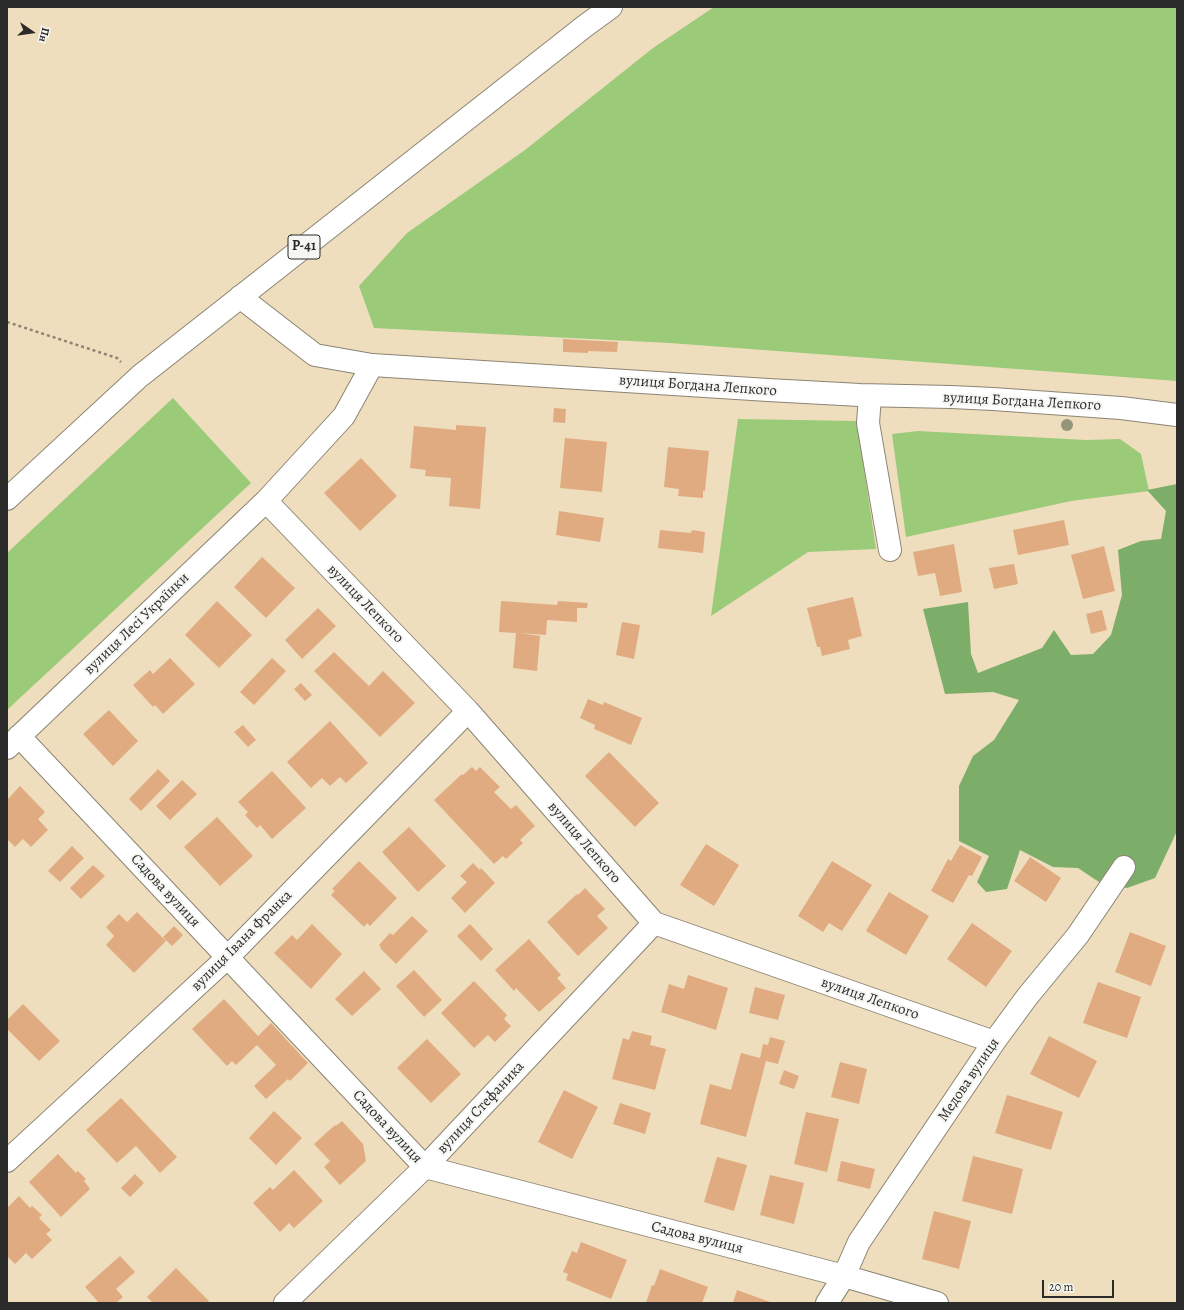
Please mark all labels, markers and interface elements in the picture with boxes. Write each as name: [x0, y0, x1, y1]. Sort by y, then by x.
north arrow: [12, 12, 52, 52]
text: Пн: [35, 26, 53, 44]
road number: Р-41: [288, 235, 320, 259]
street label: вулиця Богдана Лепкого: [618, 372, 778, 400]
street label: вулиця Богдана Лепкого: [943, 389, 1101, 415]
street label: вулиця Лепкого: [323, 561, 407, 647]
street label: вулиця Лесі Українки: [81, 569, 193, 679]
street label: вулиця Лепкого: [544, 798, 624, 888]
street label: Садова вулиця: [126, 850, 204, 932]
street label: вулиця Івана Франка: [188, 887, 296, 995]
street label: вулиця Лепкого: [819, 974, 921, 1024]
street label: Медова вулиця: [934, 1035, 1004, 1125]
street label: вулиця Стефаника: [434, 1058, 528, 1158]
street label: Садова вулиця: [348, 1086, 426, 1168]
street label: Садова вулиця: [649, 1218, 745, 1258]
scale bar: [1044, 1272, 1116, 1298]
text: 20 m: [1049, 1279, 1073, 1295]

